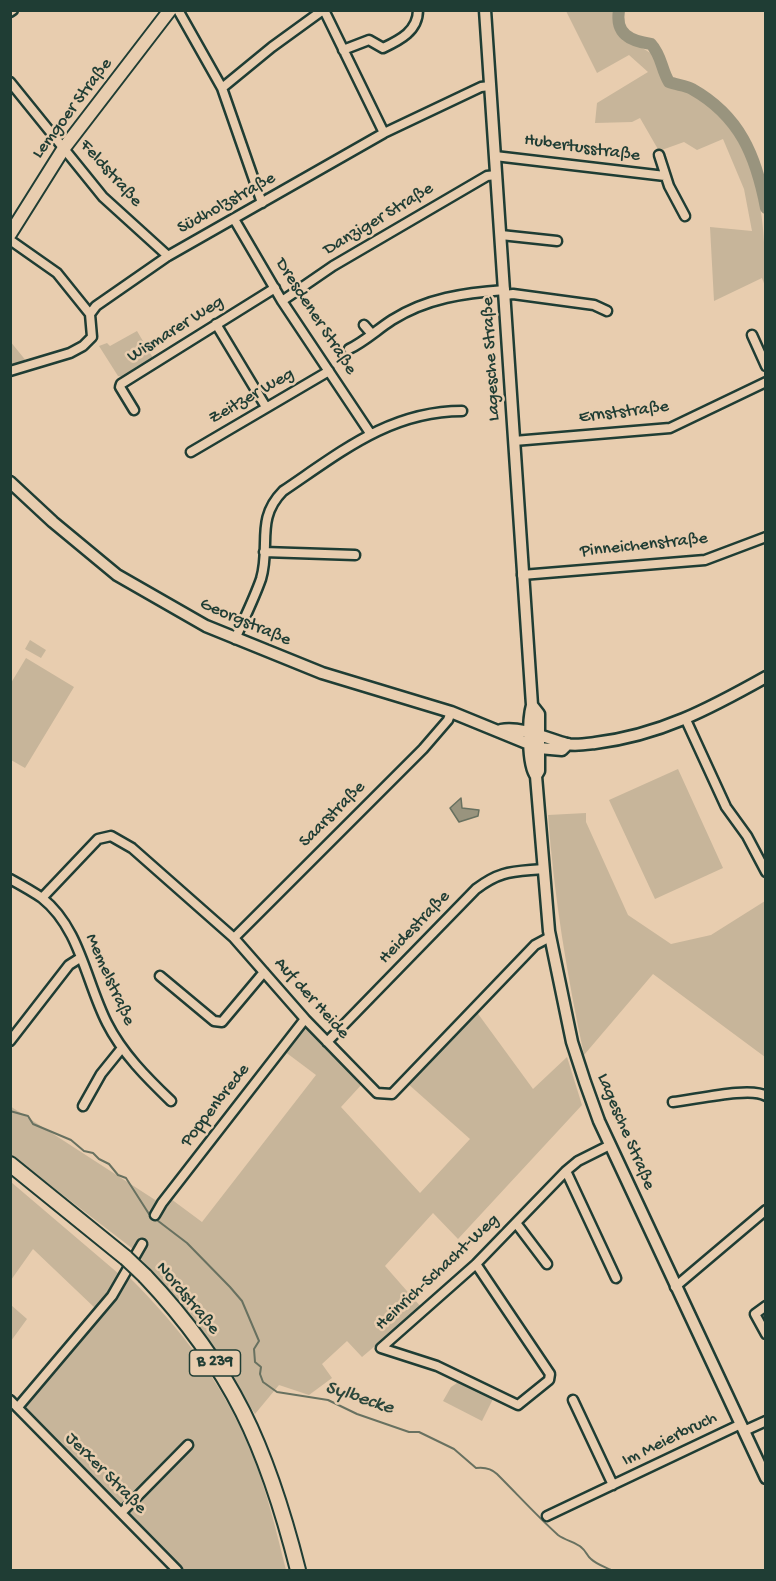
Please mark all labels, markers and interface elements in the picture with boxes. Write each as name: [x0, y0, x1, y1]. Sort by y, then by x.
street label: Lemgoer Straße: [28, 54, 118, 164]
street label: Hubertusstraße: [523, 130, 641, 168]
street label: Feldstraße: [74, 136, 146, 212]
street label: Südholzstraße: [174, 168, 280, 240]
street label: Danziger Straße: [320, 179, 438, 261]
street label: Dresdener Straße: [269, 255, 361, 379]
street label: Wismarer Weg: [124, 292, 228, 368]
street label: Lagesche Straße: [478, 296, 506, 422]
street label: Zeitzer Weg: [206, 364, 298, 430]
street label: Ernststraße: [578, 397, 670, 429]
street label: Pinneichenstraße: [579, 529, 709, 563]
street label: Georgstraße: [196, 594, 294, 652]
street label: Saarstraße: [295, 777, 371, 853]
street label: Heidestraße: [375, 887, 455, 969]
street label: Memelstraße: [79, 931, 139, 1029]
street label: Auf der Heide: [269, 954, 353, 1044]
street label: Poppenbrede: [177, 1060, 255, 1152]
street label: Lagesche Straße: [591, 1071, 659, 1193]
street label: Heinrich-Schacht-Weg: [372, 1210, 504, 1336]
street label: Nordstraße: [150, 1258, 224, 1340]
road number: B 239: [190, 1350, 240, 1376]
water label: Sylbecke: [322, 1377, 396, 1421]
street label: Im Meierbruch: [619, 1408, 721, 1472]
street label: Jerxer Straße: [60, 1429, 150, 1519]

